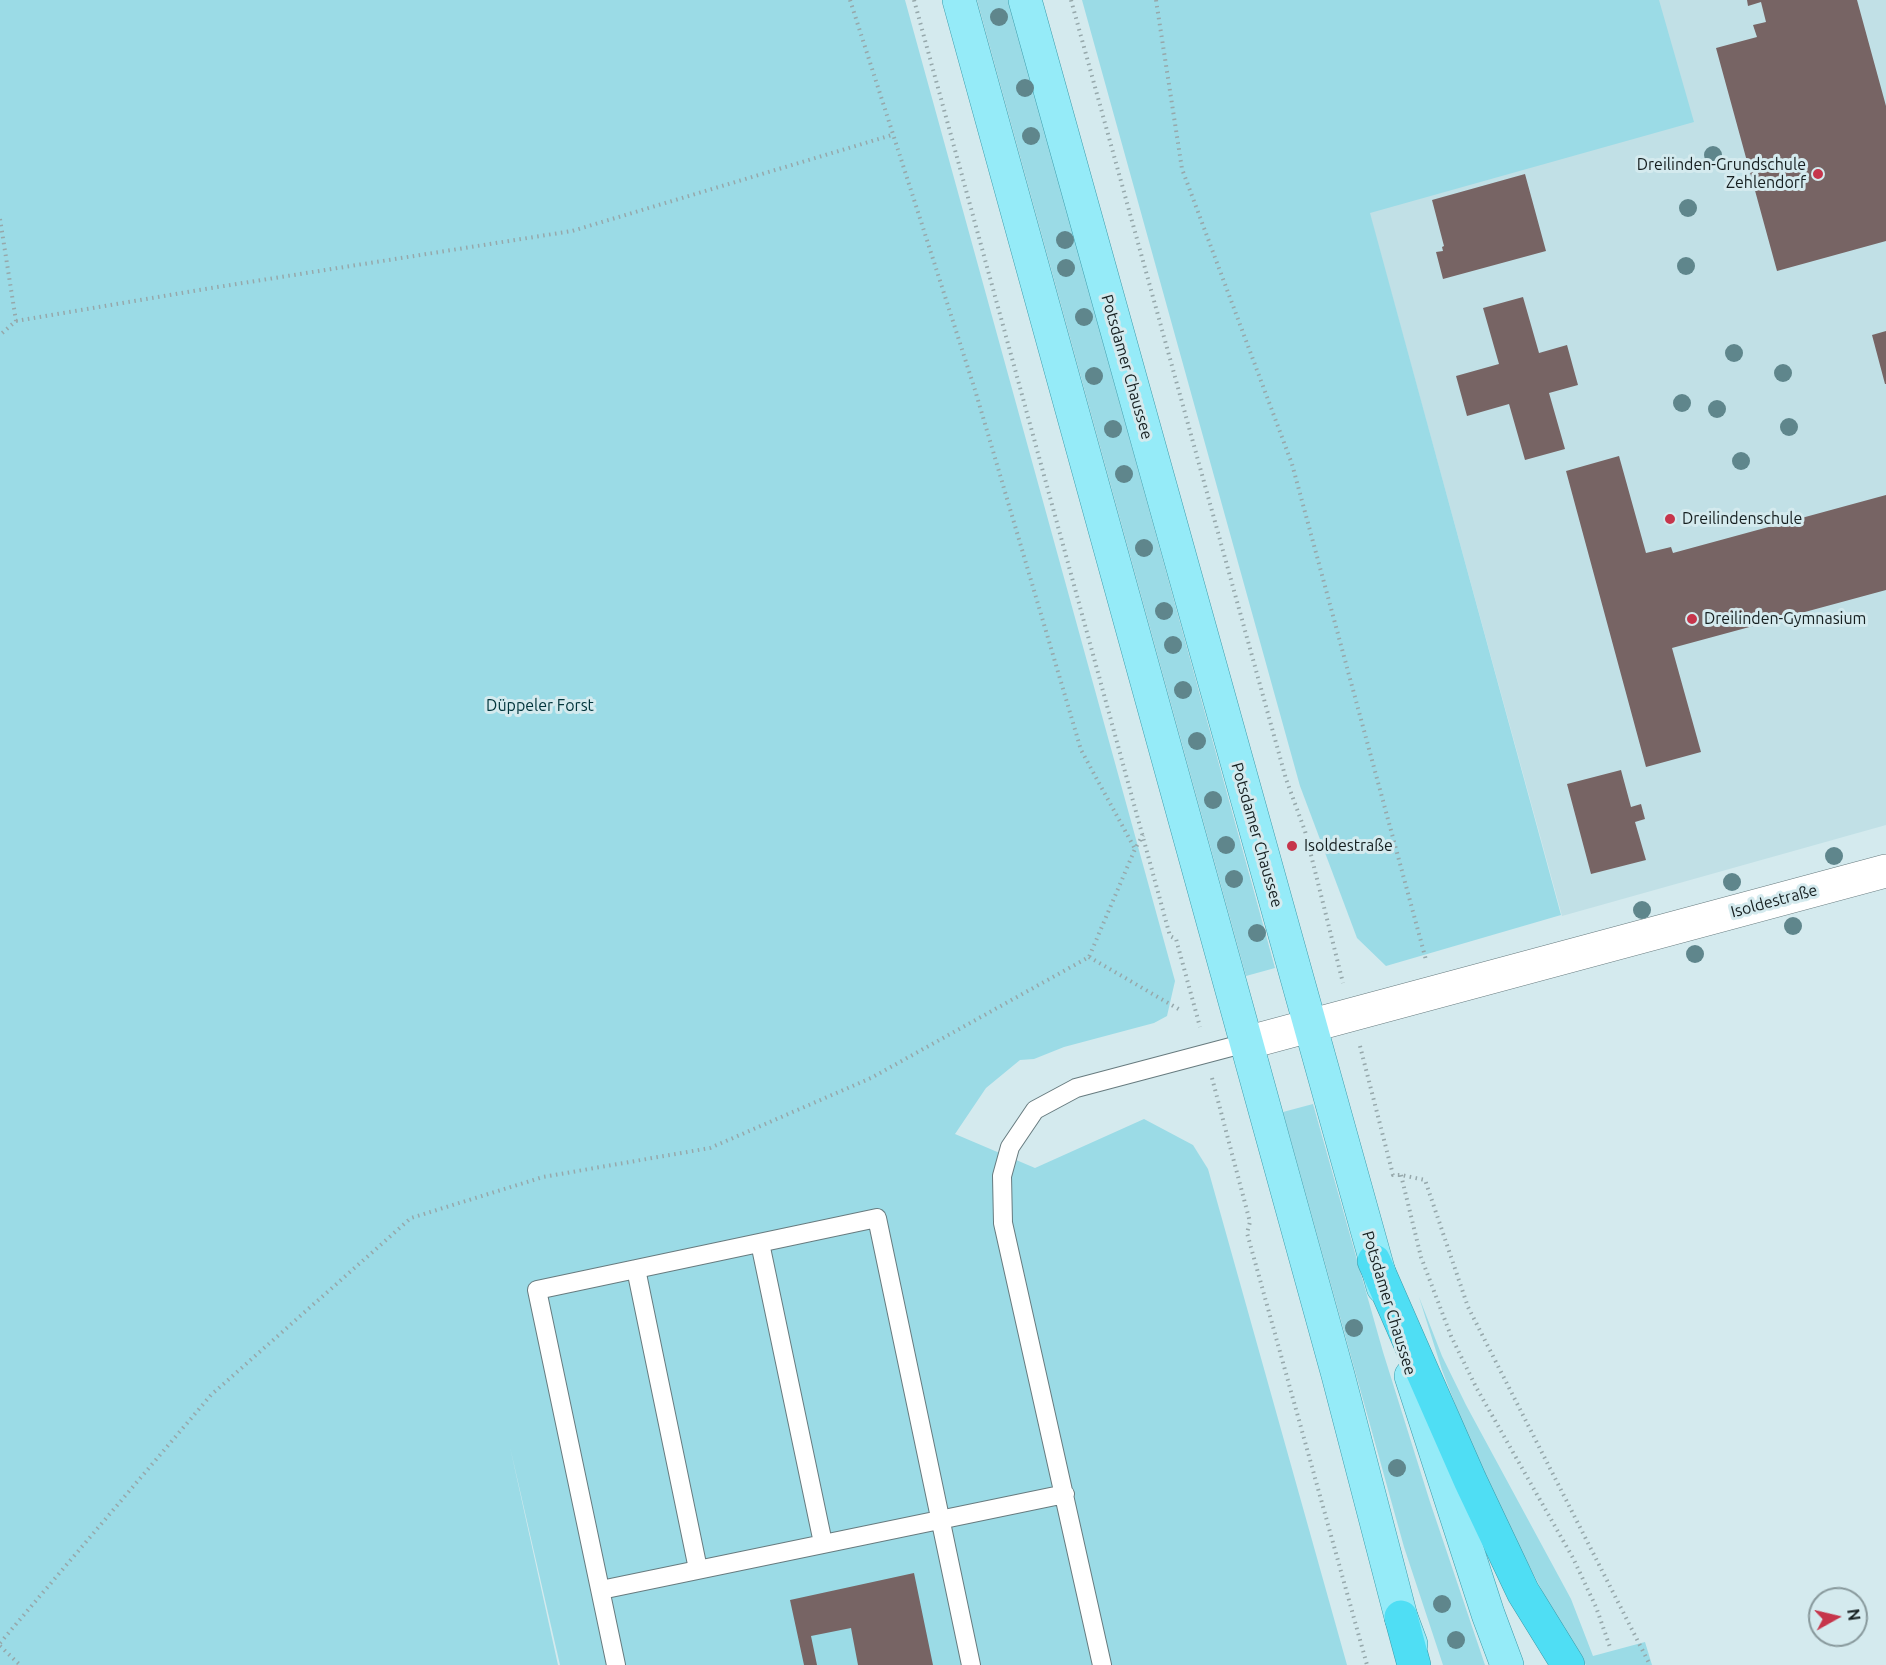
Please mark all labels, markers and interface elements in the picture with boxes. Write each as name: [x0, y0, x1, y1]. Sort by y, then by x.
place label: Dreilinden-Grundschule Zehlendorf: [1637, 155, 1806, 193]
marker: Dreilinden-Grundschule Zehlendorf: [1811, 167, 1825, 181]
street label: Potsdamer Chaussee: [1097, 292, 1157, 442]
place label: Dreilindenschule: [1682, 509, 1802, 529]
marker: Dreilindenschule: [1663, 512, 1677, 526]
place label: Dreilinden-Gymnasium: [1704, 609, 1866, 629]
marker: Dreilinden-Gymnasium: [1685, 612, 1699, 626]
park label: Düppeler Forst: [486, 696, 594, 716]
street label: Potsdamer Chaussee: [1227, 760, 1287, 910]
place label: Isoldestraße: [1304, 836, 1393, 856]
marker: Isoldestraße: [1285, 839, 1299, 853]
street label: Isoldestraße: [1729, 880, 1819, 922]
street label: Potsdamer Chaussee: [1358, 1229, 1420, 1377]
north arrow: [1808, 1587, 1868, 1647]
text: N: [1844, 1608, 1864, 1622]

